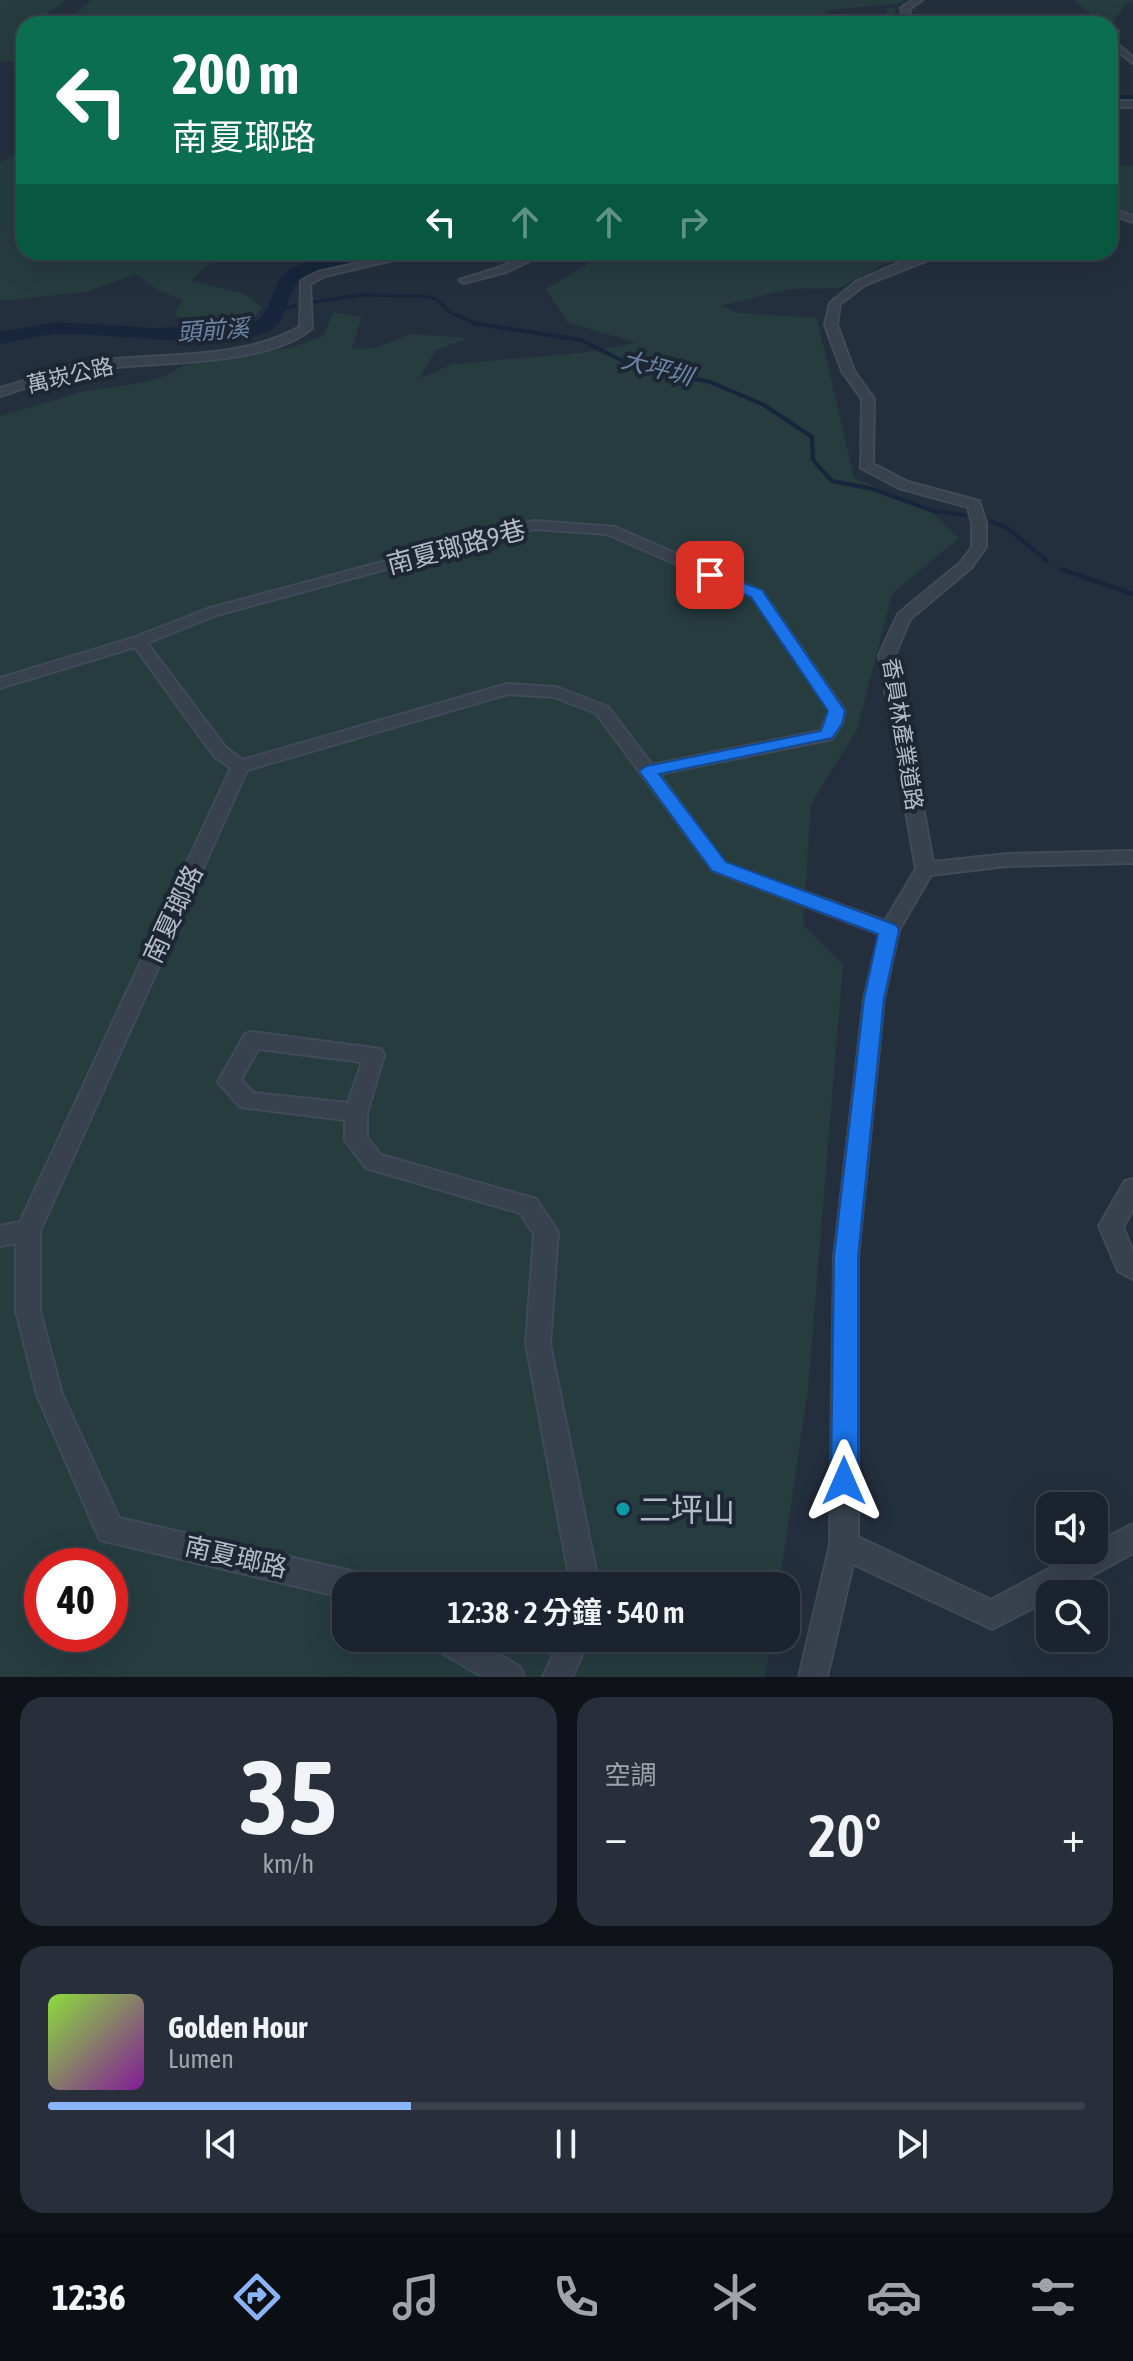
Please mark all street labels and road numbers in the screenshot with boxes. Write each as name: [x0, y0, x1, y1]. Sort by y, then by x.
street label: 萬崁公路: [24, 352, 116, 398]
street label: 南夏瑯路9巷: [383, 514, 529, 580]
street label: 香員林產業道路: [878, 656, 928, 812]
street label: 南夏瑯路: [137, 861, 209, 967]
street label: 南夏瑯路: [182, 1531, 290, 1583]

